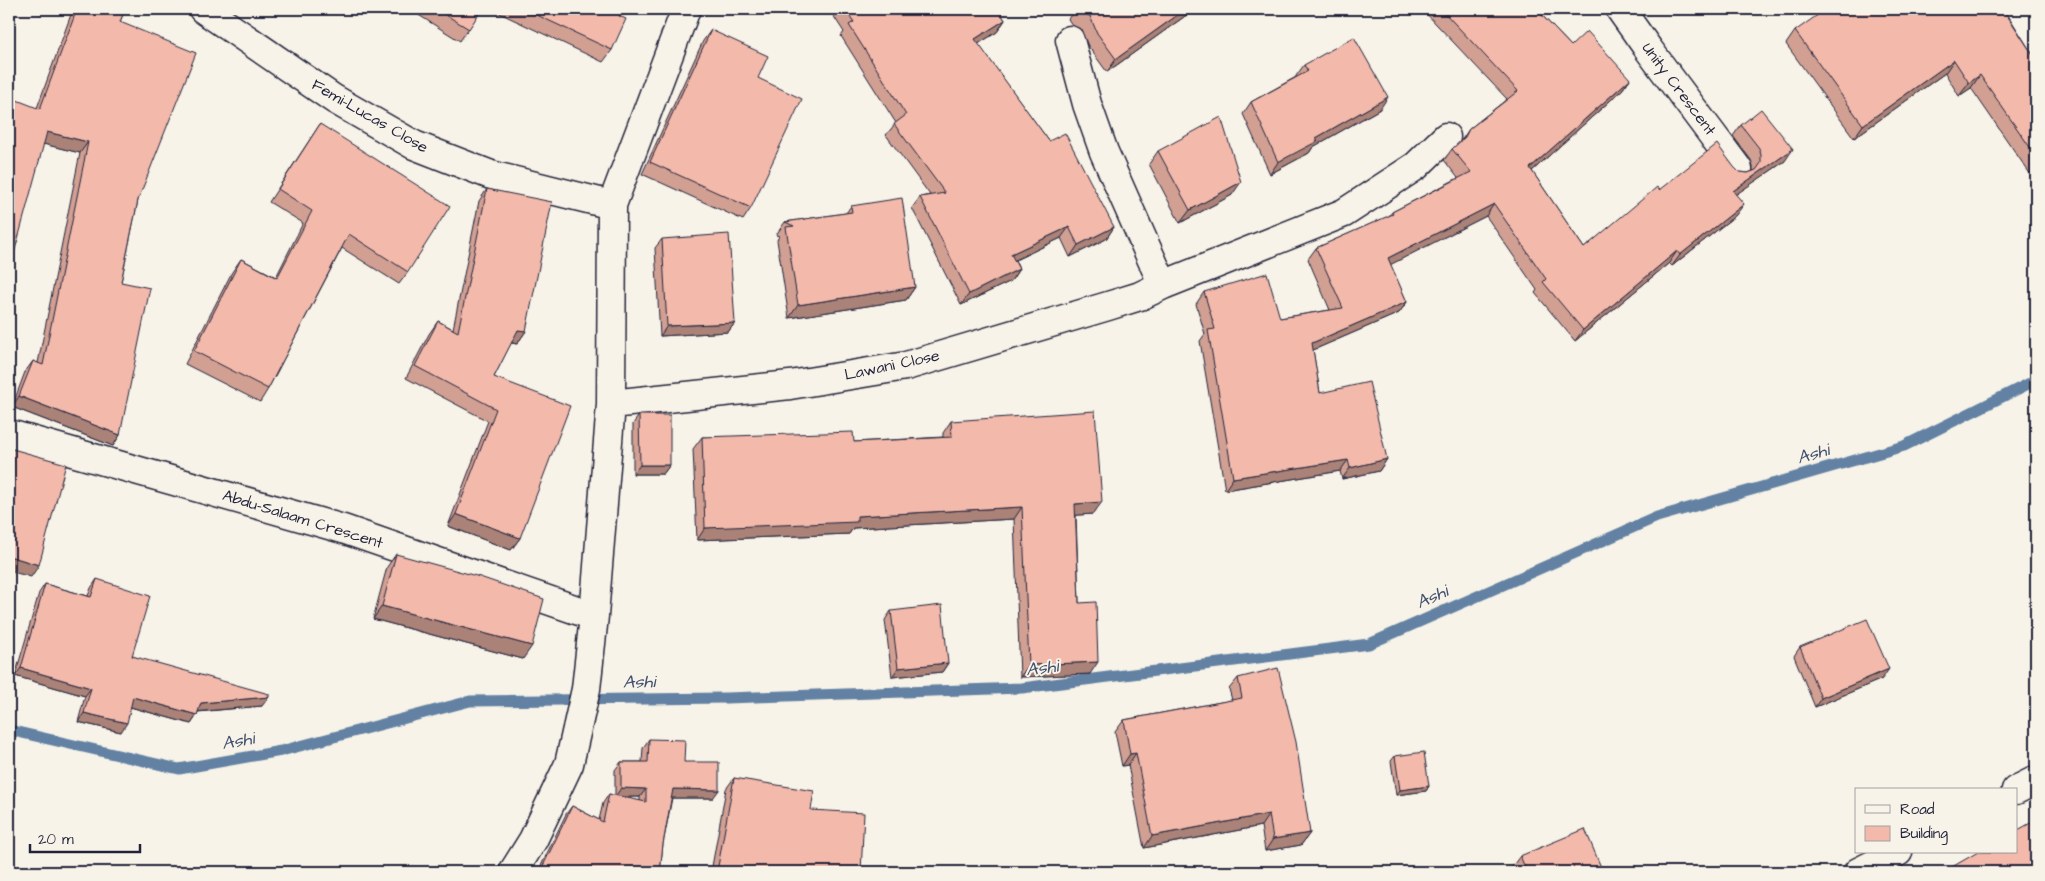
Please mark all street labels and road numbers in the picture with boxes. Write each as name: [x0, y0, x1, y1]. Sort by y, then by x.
street label: Unity Crescent: [1636, 38, 1722, 141]
street label: Femi-Lucas Close: [308, 74, 433, 158]
street label: Lawani Close: [842, 344, 942, 386]
street label: Abdu-Salaam Crescent: [220, 484, 386, 554]

